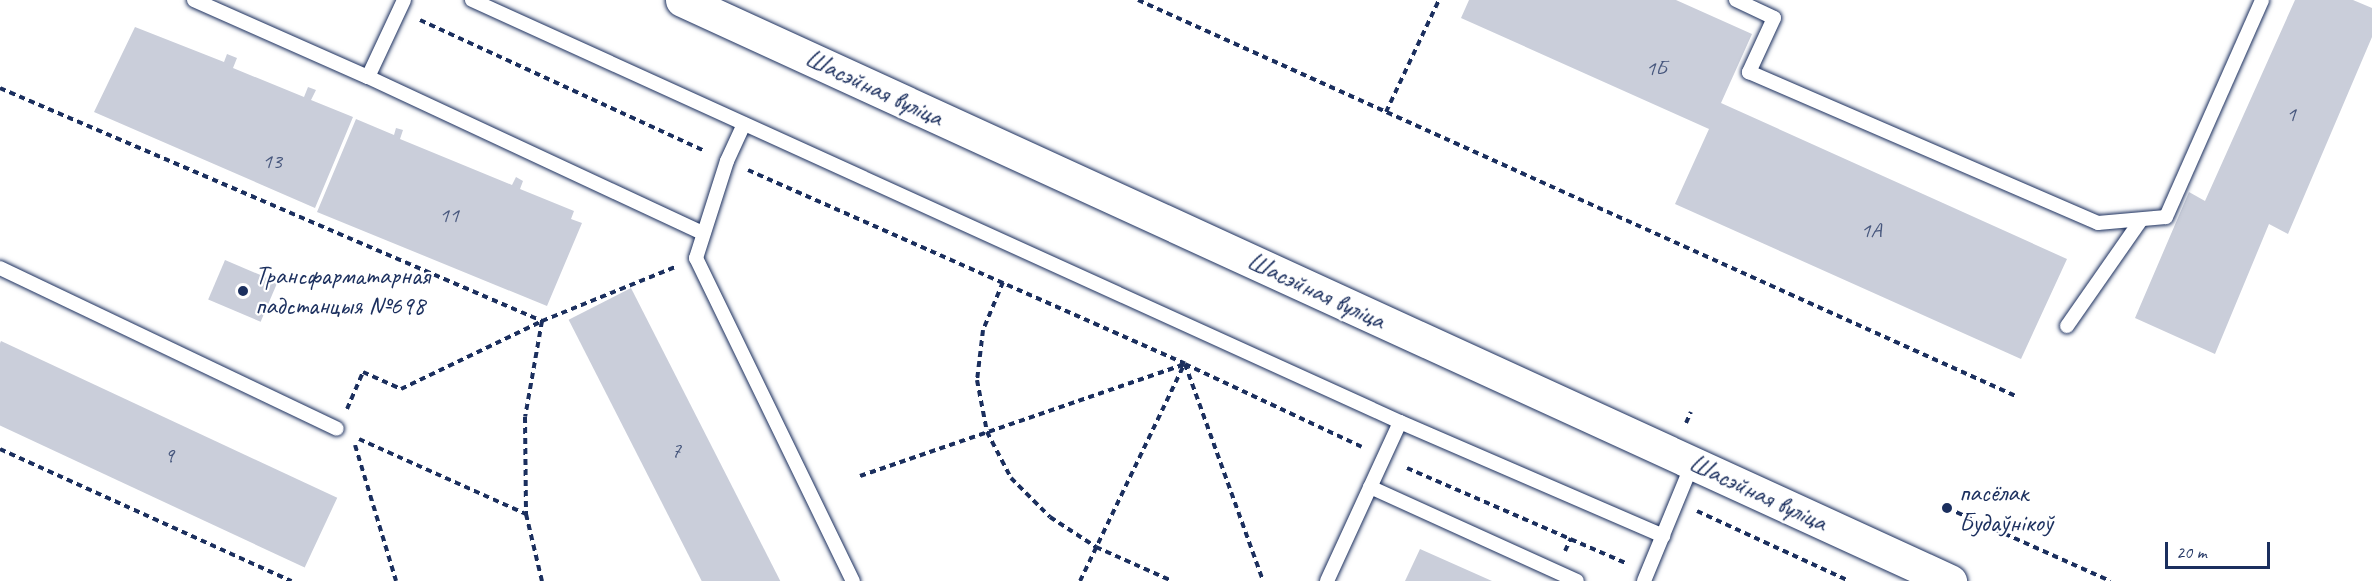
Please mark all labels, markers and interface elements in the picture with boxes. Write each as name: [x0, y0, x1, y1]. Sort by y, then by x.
street label: Шасэйная вуліца: [800, 43, 948, 133]
house number: 1Б: [1645, 56, 1667, 82]
house number: 1: [2286, 102, 2296, 128]
house number: 13: [262, 149, 282, 175]
house number: 11: [439, 203, 459, 229]
house number: 1А: [1861, 218, 1881, 244]
street label: Шасэйная вуліца: [1242, 246, 1390, 336]
place label: Трансфарматарная падстанцыя №698: [255, 260, 430, 322]
marker: Трансфарматарная падстанцыя №698: [236, 284, 250, 298]
house number: 7: [671, 438, 681, 464]
house number: 9: [164, 443, 174, 469]
street label: Шасэйная вуліца: [1684, 448, 1832, 538]
place label: пасёлак Будаўнікоў: [1959, 477, 2053, 538]
marker: пасёлак Будаўнікоў: [1940, 501, 1954, 515]
scale bar: [2168, 530, 2273, 568]
text: 20 m: [2176, 541, 2207, 563]

